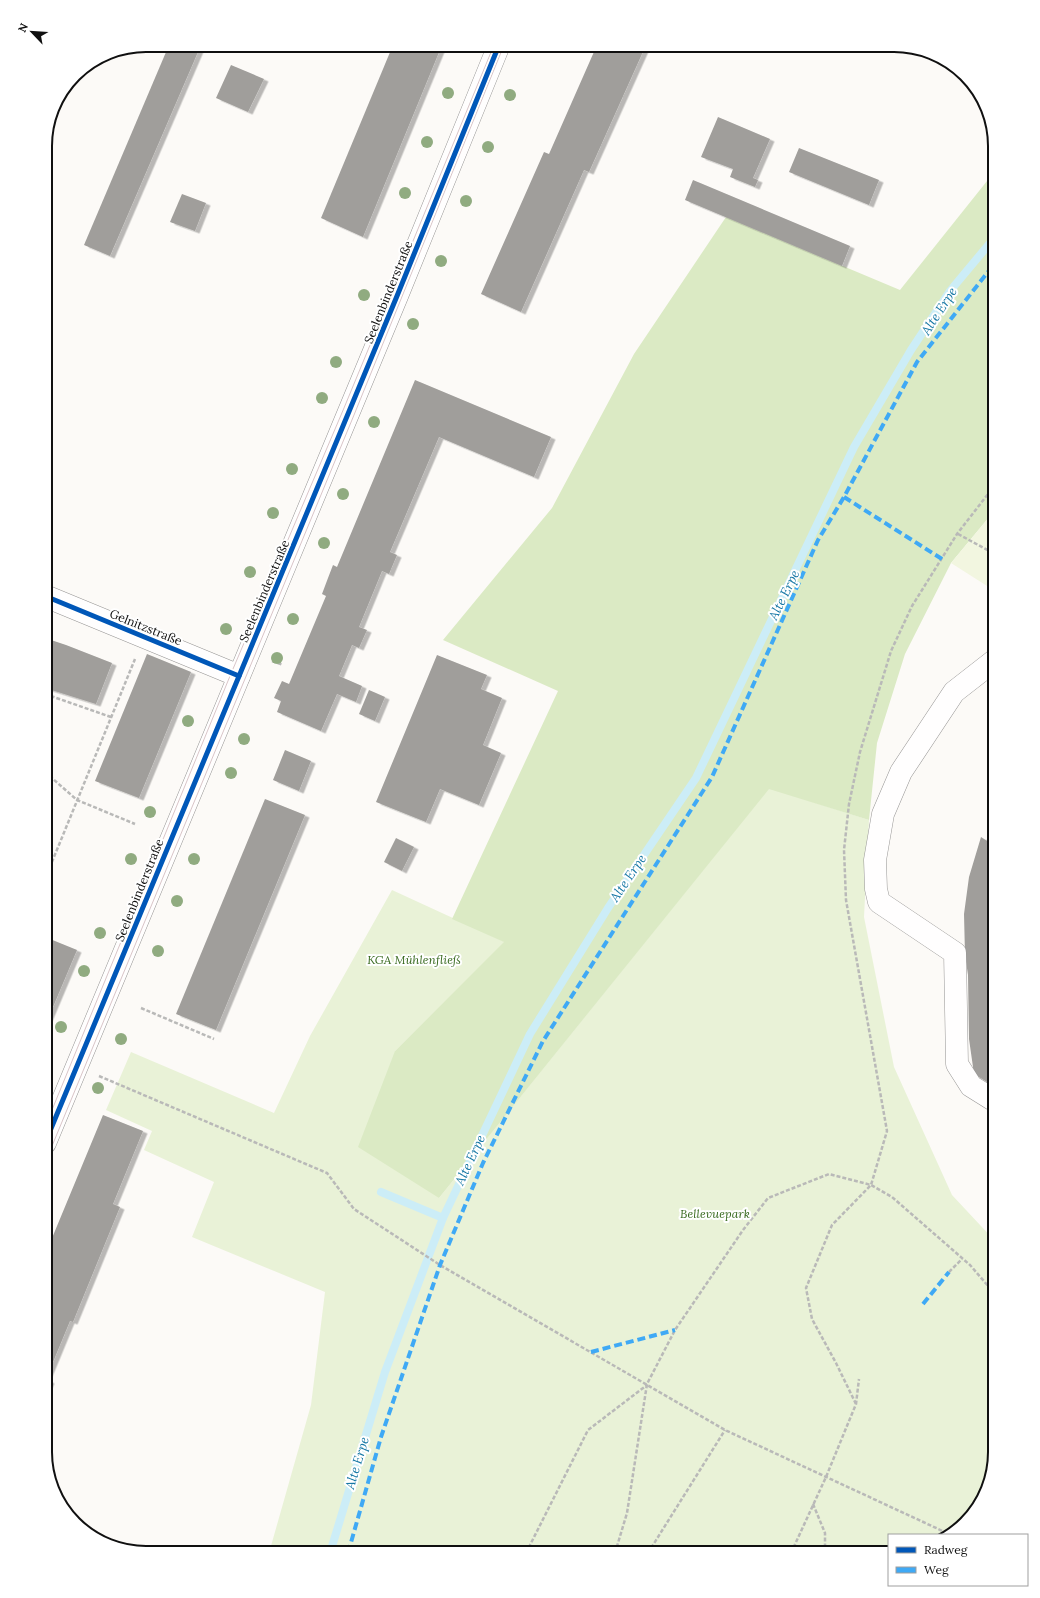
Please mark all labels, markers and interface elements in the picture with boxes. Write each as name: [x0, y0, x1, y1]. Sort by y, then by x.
north arrow: [12, 12, 52, 52]
text: N: [15, 21, 31, 35]
street label: Seelenbinderstraße: [361, 238, 416, 346]
water label: Alte Erpe: [917, 284, 961, 339]
street label: Seelenbinderstraße: [236, 537, 292, 644]
water label: Alte Erpe: [764, 567, 803, 624]
street label: Gelnitzstraße: [108, 606, 185, 649]
street label: Seelenbinderstraße: [112, 836, 167, 944]
water label: Alte Erpe: [605, 851, 650, 906]
park label: KGA Mühlenfließ: [367, 952, 461, 967]
water label: Alte Erpe: [451, 1132, 489, 1189]
park label: Bellevuepark: [680, 1206, 750, 1221]
water label: Alte Erpe: [341, 1435, 373, 1492]
legend: [888, 1534, 1028, 1586]
text: Radweg: [924, 1542, 968, 1557]
text: Weg: [924, 1562, 949, 1577]

